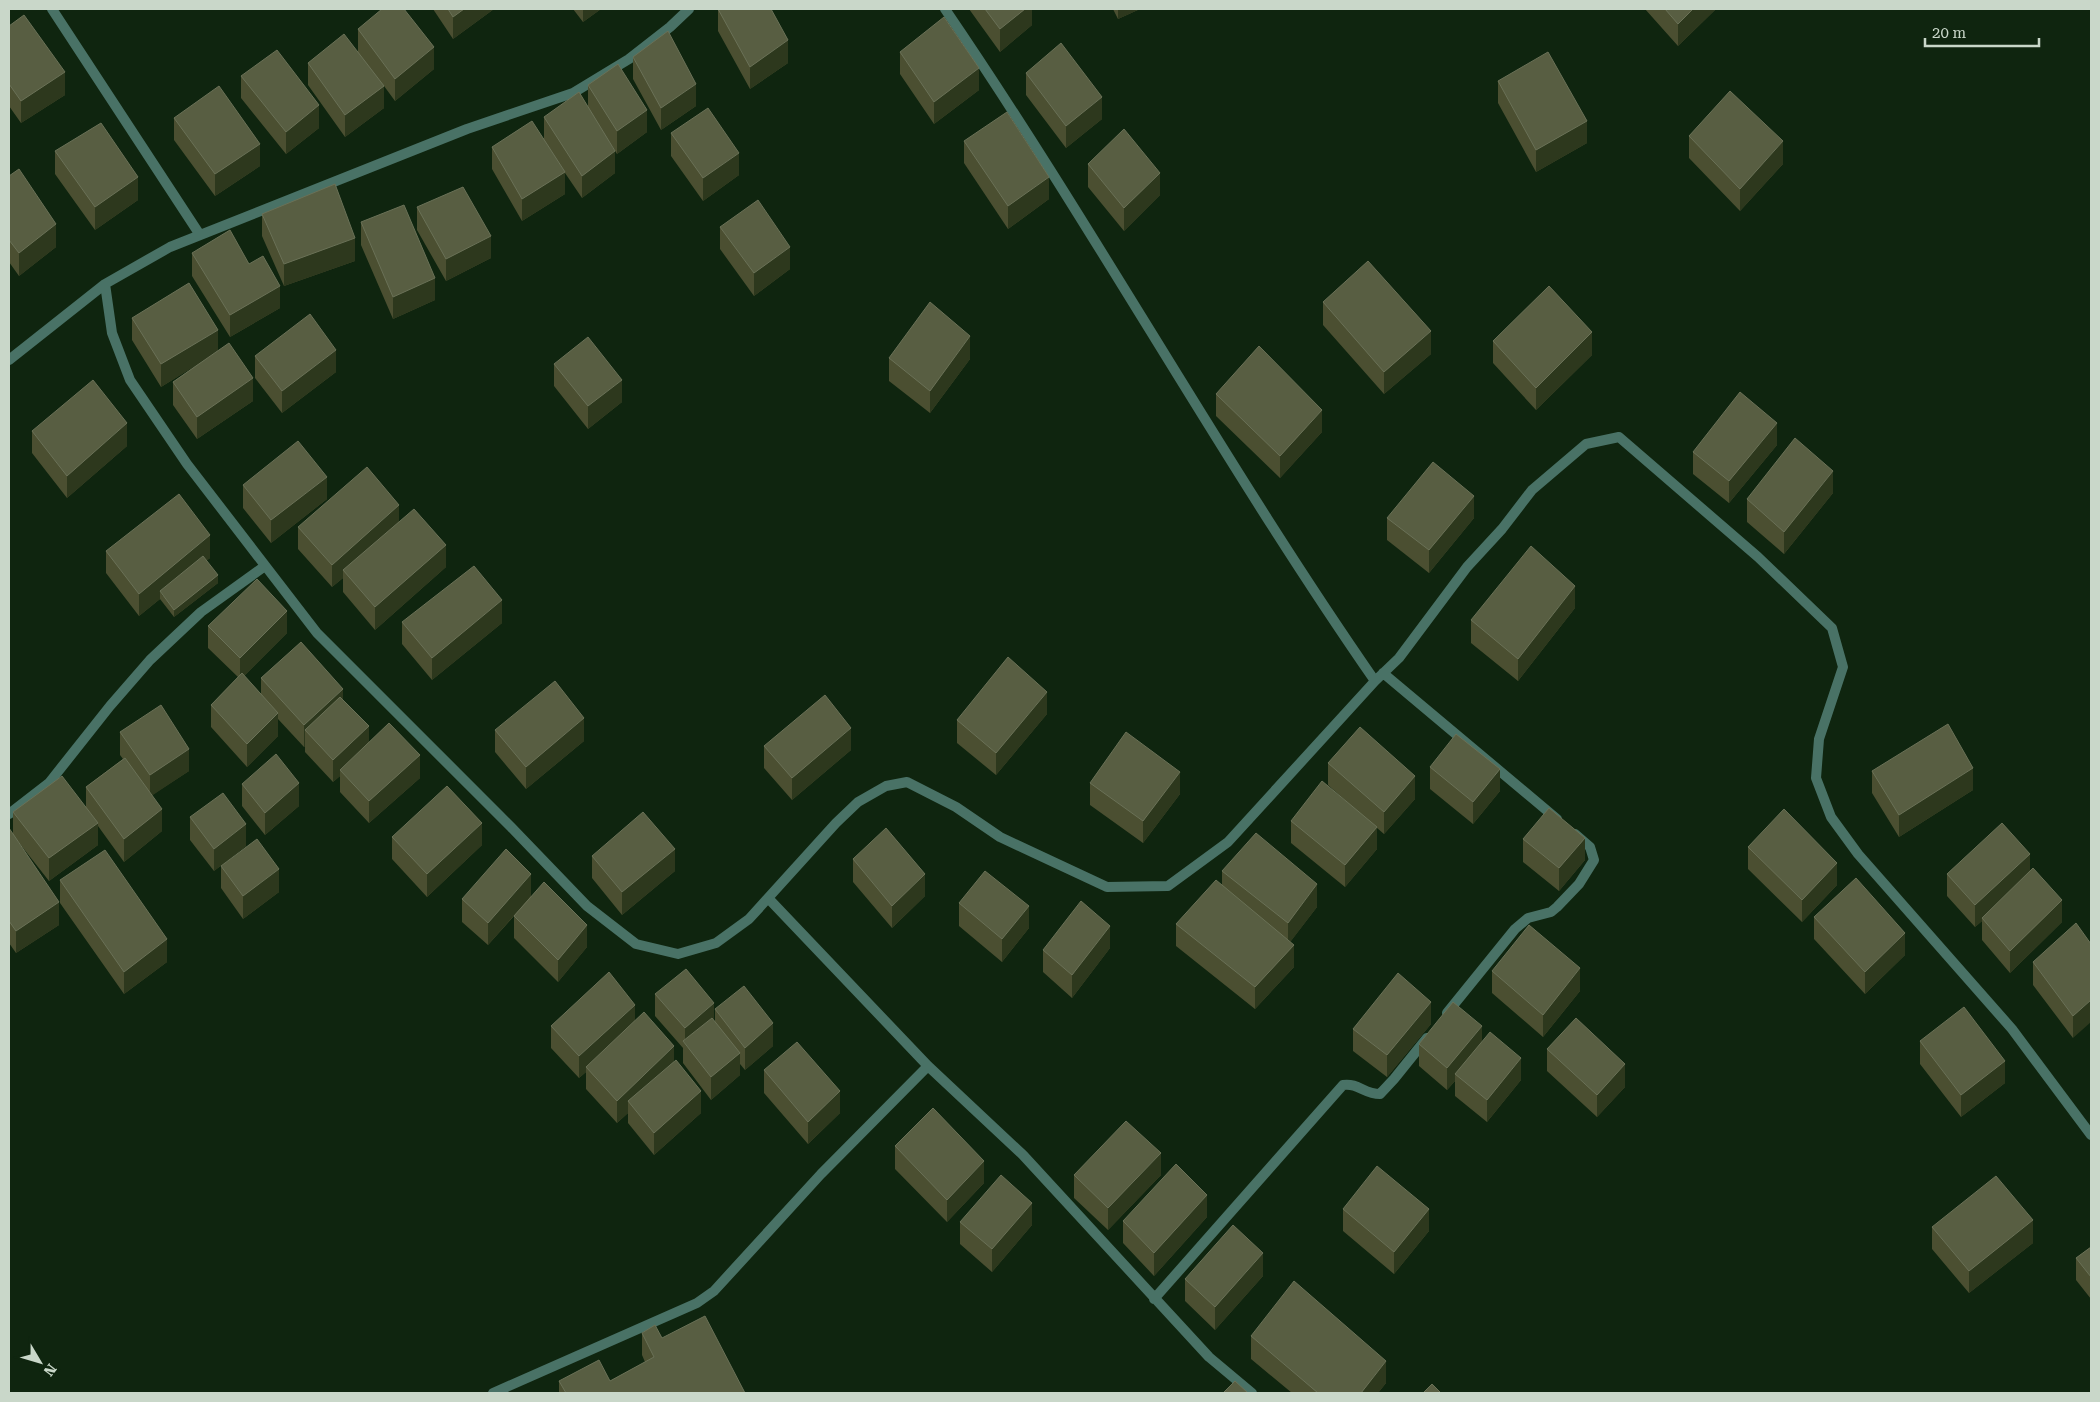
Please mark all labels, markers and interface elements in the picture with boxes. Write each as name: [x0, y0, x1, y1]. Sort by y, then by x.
scale bar: [1925, 15, 2039, 47]
text: 20 m: [1932, 24, 1967, 42]
north arrow: [15, 1337, 65, 1387]
text: N: [40, 1361, 60, 1379]

